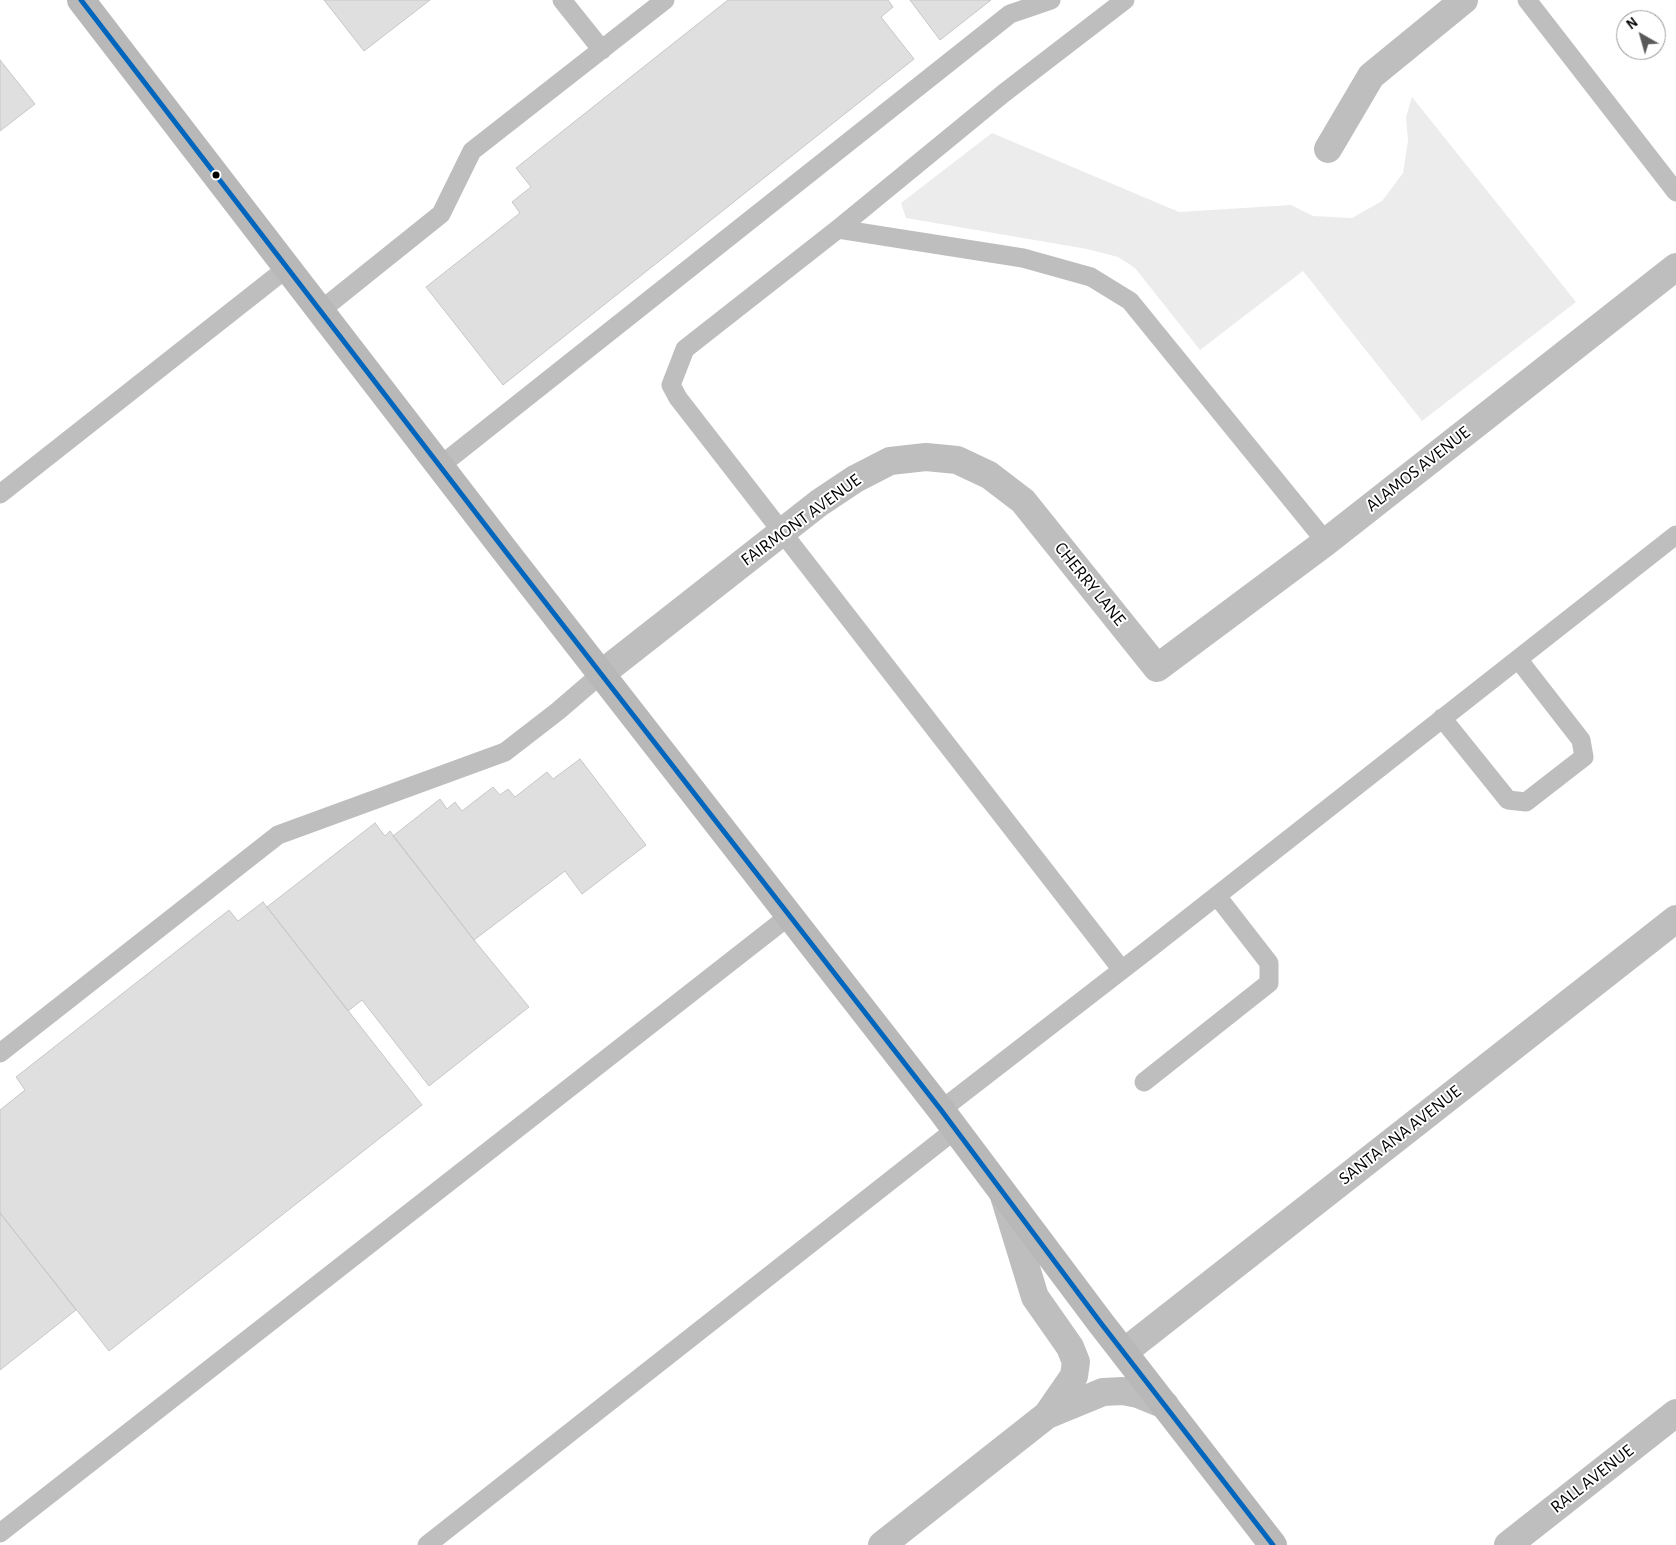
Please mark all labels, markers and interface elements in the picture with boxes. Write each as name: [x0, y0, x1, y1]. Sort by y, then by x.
north arrow: [1616, 10, 1666, 60]
text: N: [1624, 15, 1641, 32]
unlabelled marker: [211, 170, 221, 180]
street label: ALAMOS AVENUE: [1362, 422, 1474, 516]
street label: FAIRMONT AVENUE: [737, 469, 865, 571]
street label: CHERRY LANE: [1050, 538, 1130, 630]
street label: SANTA ANA AVENUE: [1335, 1081, 1465, 1189]
street label: RALL AVENUE: [1546, 1440, 1638, 1518]

